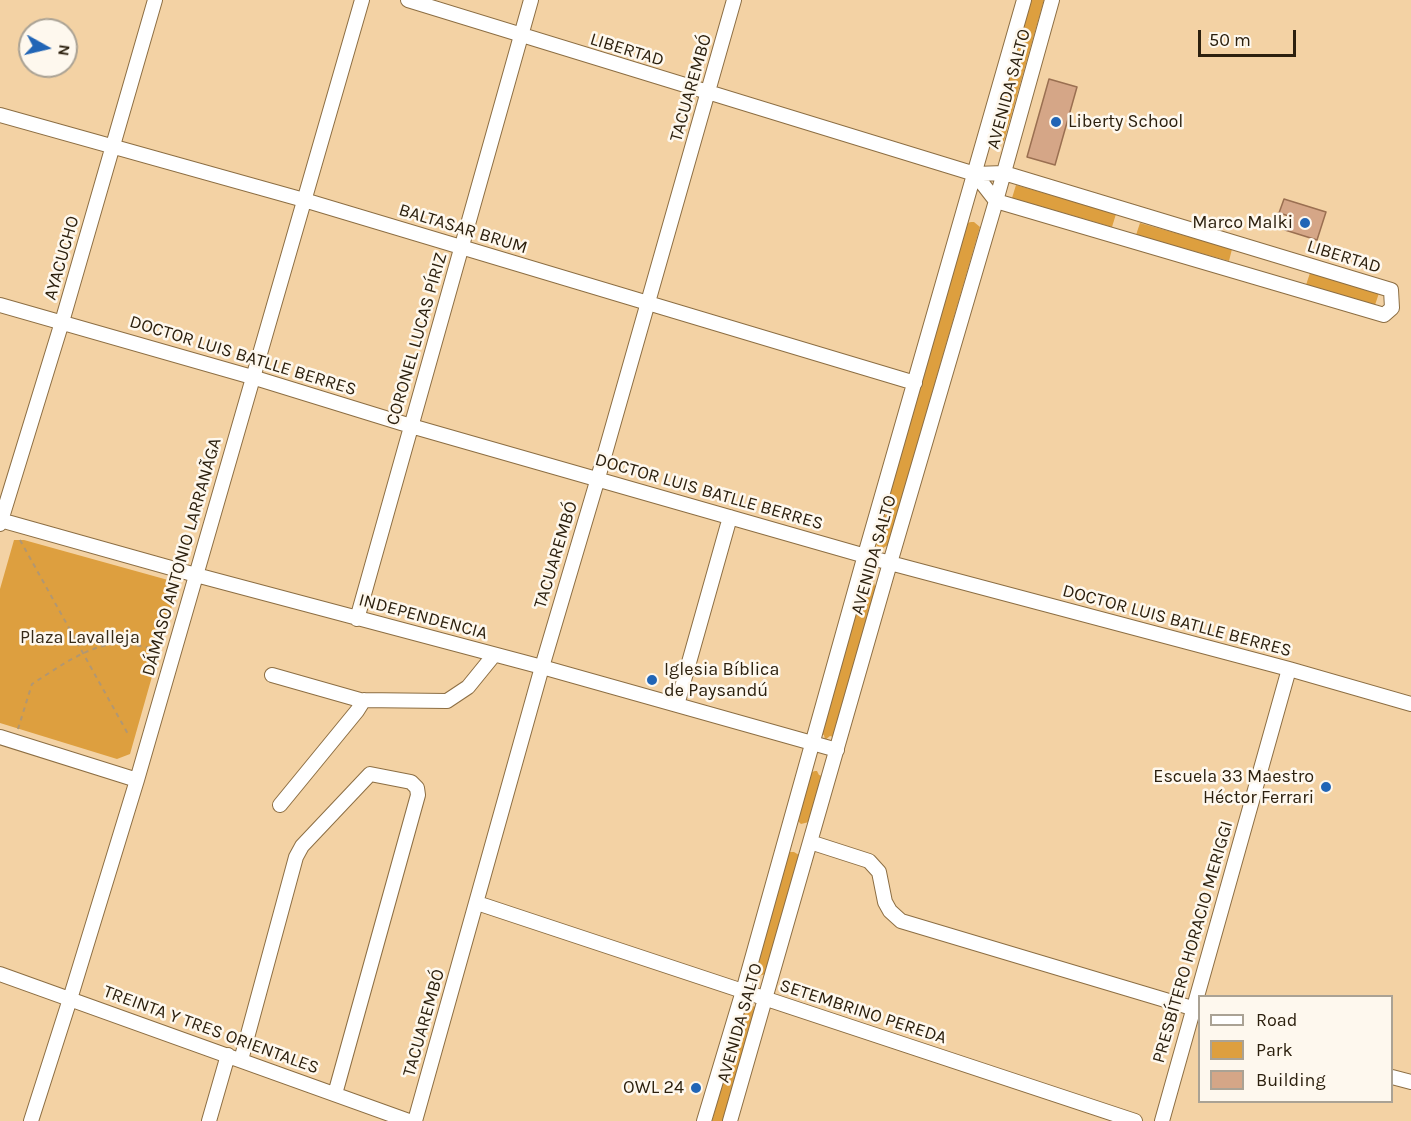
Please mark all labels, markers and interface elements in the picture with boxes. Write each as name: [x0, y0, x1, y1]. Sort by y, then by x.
north arrow: [18, 18, 78, 78]
scale bar: [1201, 18, 1298, 56]
street label: AVENIDA SALTO: [983, 27, 1035, 151]
street label: LIBERTAD: [587, 29, 667, 71]
text: 50 m: [1209, 29, 1251, 51]
street label: TACUAREMBÓ: [665, 32, 717, 144]
text: N: [54, 43, 75, 57]
place label: Liberty School: [1068, 111, 1183, 133]
marker: Liberty School: [1049, 115, 1063, 129]
street label: BALTASAR BRUM: [396, 199, 530, 259]
place label: Marco Malki: [1192, 212, 1293, 234]
street label: AYACUCHO: [40, 214, 84, 302]
marker: Marco Malki: [1298, 216, 1312, 230]
street label: LIBERTAD: [1304, 236, 1384, 278]
street label: CORONEL LUCAS PÍRIZ: [382, 250, 452, 428]
street label: DOCTOR LUIS BATLLE BERRES: [127, 311, 359, 401]
street label: DÁMASO ANTONIO LARRANÃGA: [138, 435, 226, 679]
street label: DOCTOR LUIS BATLLE BERRES: [593, 449, 825, 535]
street label: AVENIDA SALTO: [847, 493, 901, 617]
street label: TACUAREMBÓ: [529, 499, 583, 611]
street label: DOCTOR LUIS BATLLE BERRES: [1060, 580, 1294, 662]
street label: INDEPENDENCIA: [356, 589, 490, 645]
park label: Plaza Lavalleja: [20, 627, 140, 649]
place label: Iglesia Bíblica de Paysandú: [664, 659, 779, 702]
marker: Iglesia Bíblica de Paysandú: [645, 673, 659, 687]
place label: Escuela 33 Maestro Héctor Ferrari: [1153, 766, 1314, 808]
marker: Escuela 33 Maestro Héctor Ferrari: [1319, 780, 1333, 794]
street label: PRESBÍTERO HORACIO MERIGGI: [1148, 818, 1238, 1066]
street label: AVENIDA SALTO: [713, 961, 767, 1085]
street label: TACUAREMBÓ: [398, 967, 450, 1079]
street label: SETEMBRINO PEREDA: [777, 975, 949, 1049]
street label: TREINTA Y TRES ORIENTALES: [100, 981, 322, 1079]
legend: [1198, 995, 1393, 1103]
text: Road: [1256, 1009, 1297, 1031]
text: Park: [1256, 1039, 1293, 1061]
text: Building: [1256, 1069, 1326, 1091]
place label: OWL 24: [623, 1077, 684, 1099]
marker: OWL 24: [689, 1081, 703, 1095]

